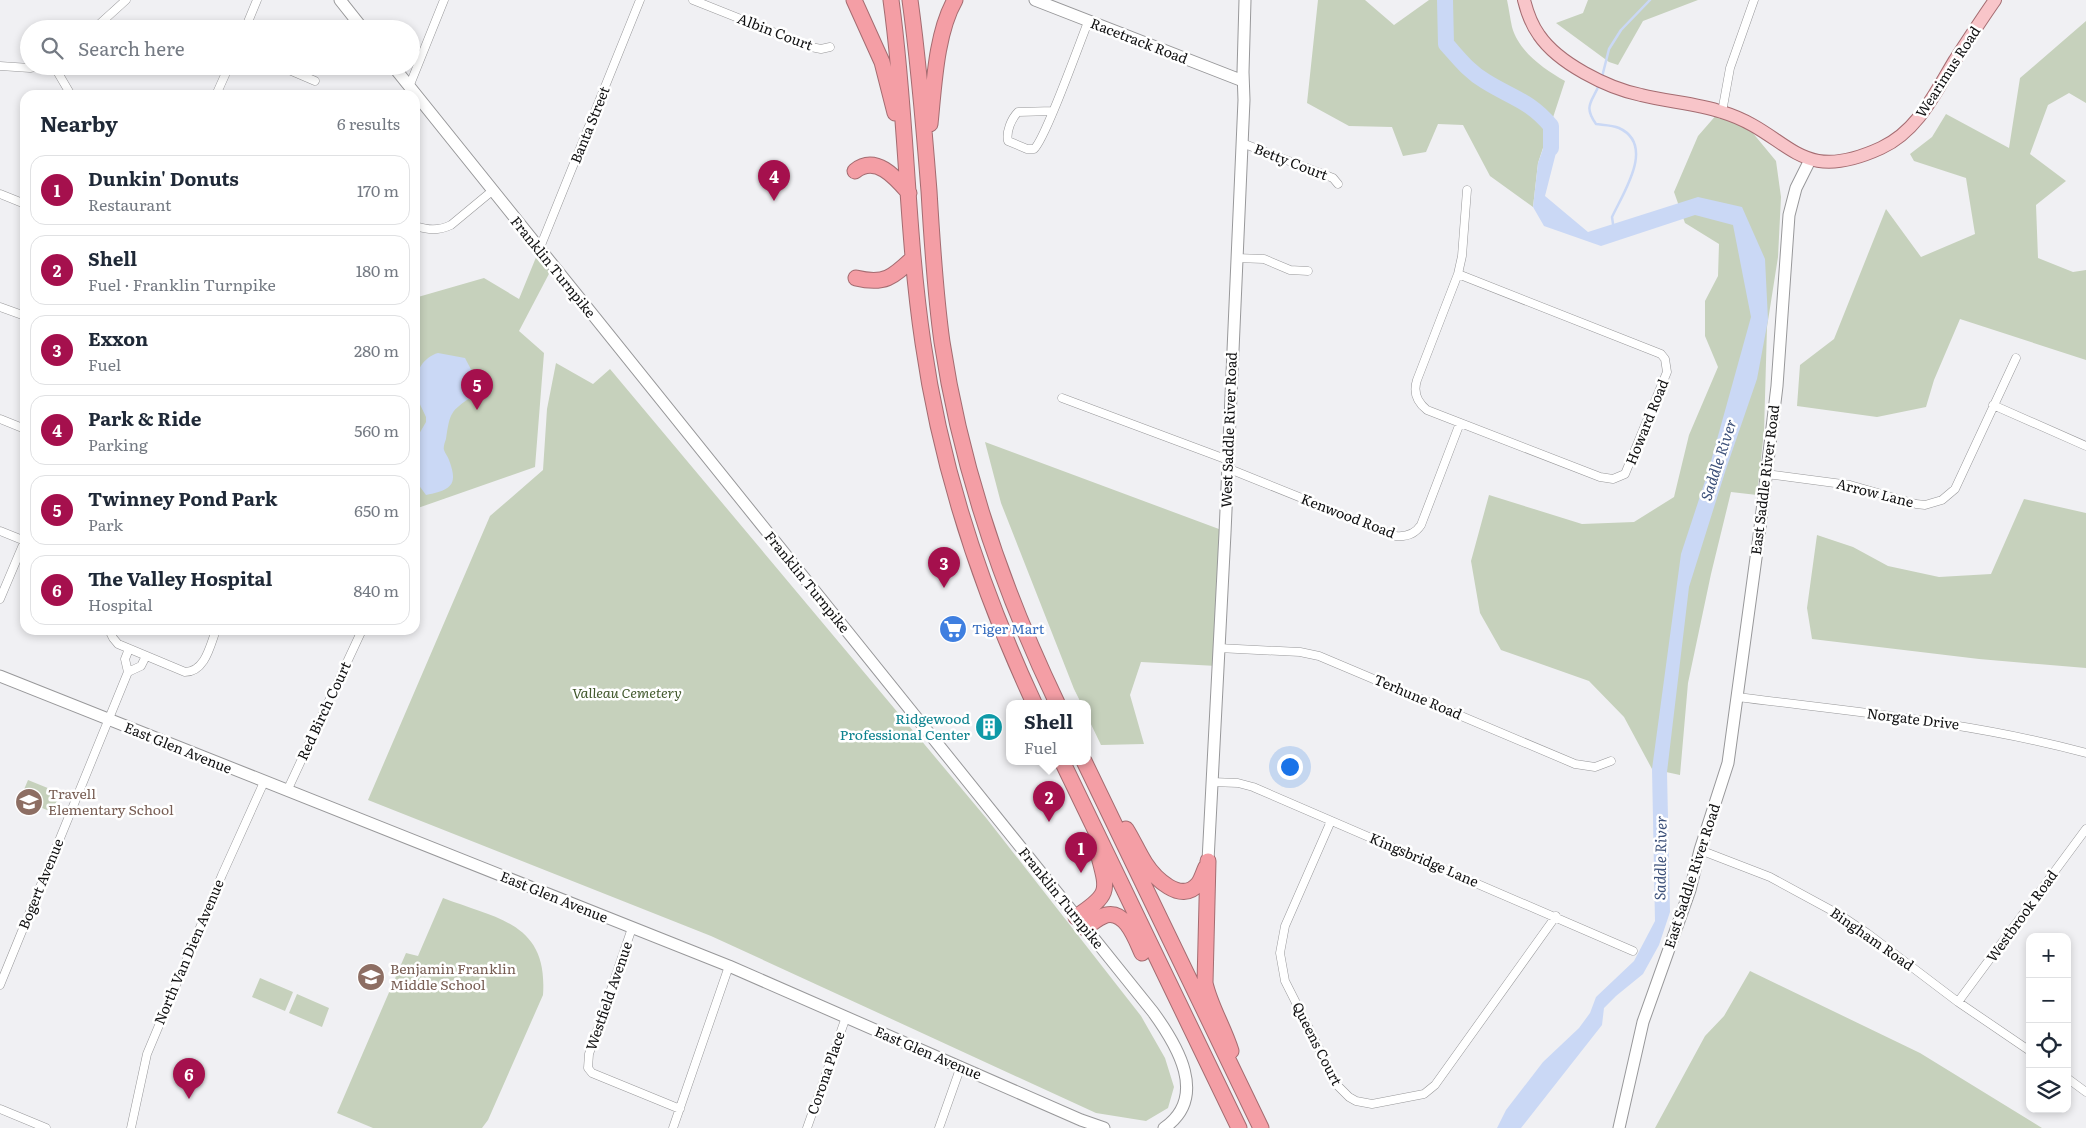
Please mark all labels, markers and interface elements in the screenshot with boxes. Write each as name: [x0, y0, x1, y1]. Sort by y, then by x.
street label: Albin Court: [735, 8, 816, 55]
street label: Racetrack Road: [1088, 12, 1191, 68]
search box: [20, 20, 420, 75]
street label: Wearimus Road: [1910, 22, 1984, 121]
icon: search: [38, 34, 66, 62]
text: Search here: [78, 34, 185, 62]
street label: Banta Street: [565, 83, 614, 166]
text: Nearby: [40, 107, 118, 138]
text: 6 results: [337, 111, 400, 135]
street label: Betty Court: [1252, 138, 1331, 184]
pin: 4: [758, 160, 790, 201]
text: Dunkin' Donuts: [88, 164, 239, 192]
text: 1: [54, 178, 60, 202]
text: 170 m: [357, 178, 399, 202]
text: Restaurant: [88, 192, 172, 216]
street label: Franklin Turnpike: [507, 211, 601, 321]
text: Shell: [88, 244, 137, 272]
text: 2: [53, 258, 61, 282]
text: 180 m: [356, 258, 399, 282]
text: Fuel · Franklin Turnpike: [88, 272, 276, 296]
text: Exxon: [88, 324, 148, 352]
text: 3: [53, 338, 61, 362]
text: 280 m: [354, 338, 399, 362]
street label: West Saddle River Road: [1215, 351, 1241, 508]
text: Fuel: [88, 352, 121, 376]
pin: 5: [461, 369, 493, 410]
street label: Howard Road: [1620, 375, 1673, 467]
street label: East Saddle River Road: [1745, 403, 1783, 556]
text: Park & Ride: [88, 404, 202, 432]
water label: Saddle River: [1694, 416, 1742, 503]
text: 4: [52, 418, 62, 442]
text: 560 m: [354, 418, 399, 442]
text: Parking: [88, 432, 148, 456]
street label: Arrow Lane: [1835, 473, 1916, 511]
text: Twinney Pond Park: [88, 484, 277, 512]
street label: Kenwood Road: [1298, 488, 1399, 542]
text: 5: [53, 498, 61, 522]
text: 650 m: [354, 498, 399, 522]
text: Park: [88, 512, 123, 536]
street label: Franklin Turnpike: [761, 526, 855, 636]
pin: 3: [928, 547, 960, 588]
text: The Valley Hospital: [88, 564, 272, 592]
text: 6: [52, 578, 62, 602]
text: 840 m: [353, 578, 399, 602]
text: Hospital: [88, 592, 153, 616]
supermarket icon: Tiger Mart: [938, 614, 968, 644]
place label: Tiger Mart: [972, 618, 1045, 638]
street label: Red Birch Court: [291, 658, 355, 763]
street label: Terhune Road: [1371, 669, 1466, 724]
park label: Valleau Cemetery: [572, 682, 682, 702]
popup: [1006, 700, 1091, 765]
street label: Norgate Drive: [1866, 702, 1960, 734]
text: Shell: [1024, 707, 1073, 735]
place label: Ridgewood Professional Center: [840, 708, 970, 744]
building icon: Ridgewood Professional Center: [974, 712, 1004, 742]
street label: East Glen Avenue: [122, 716, 235, 778]
text: Fuel: [1024, 735, 1057, 759]
your location: [1277, 754, 1303, 780]
pin: 2: [1033, 781, 1065, 822]
place label: Travell Elementary School: [48, 783, 174, 819]
school or university icon: Travell Elementary School: [14, 787, 44, 817]
street label: East Saddle River Road: [1658, 800, 1724, 951]
water label: Saddle River: [1647, 815, 1672, 900]
street label: Kingsbridge Lane: [1367, 827, 1482, 891]
pin: 1: [1065, 832, 1097, 873]
street label: Bogert Avenue: [13, 835, 67, 932]
street label: Franklin Turnpike: [1015, 842, 1109, 952]
street label: East Glen Avenue: [498, 865, 611, 927]
street label: Westbrook Road: [1981, 865, 2062, 965]
street label: North Van Dien Avenue: [148, 876, 228, 1027]
street label: Bingham Road: [1827, 902, 1919, 975]
map controls: [2026, 933, 2071, 1113]
button: +: [2026, 933, 2071, 978]
street label: Westfield Avenue: [580, 939, 636, 1053]
place label: Benjamin Franklin Middle School: [390, 958, 516, 994]
school or university icon: Benjamin Franklin Middle School: [356, 962, 386, 992]
button: −: [2026, 978, 2071, 1023]
street label: Queens Court: [1288, 998, 1348, 1089]
street label: East Glen Avenue: [872, 1021, 985, 1084]
button: locate: [2026, 1023, 2071, 1068]
street label: Corona Place: [801, 1028, 849, 1117]
pin: 6: [173, 1058, 205, 1099]
button: layers: [2026, 1068, 2071, 1113]

